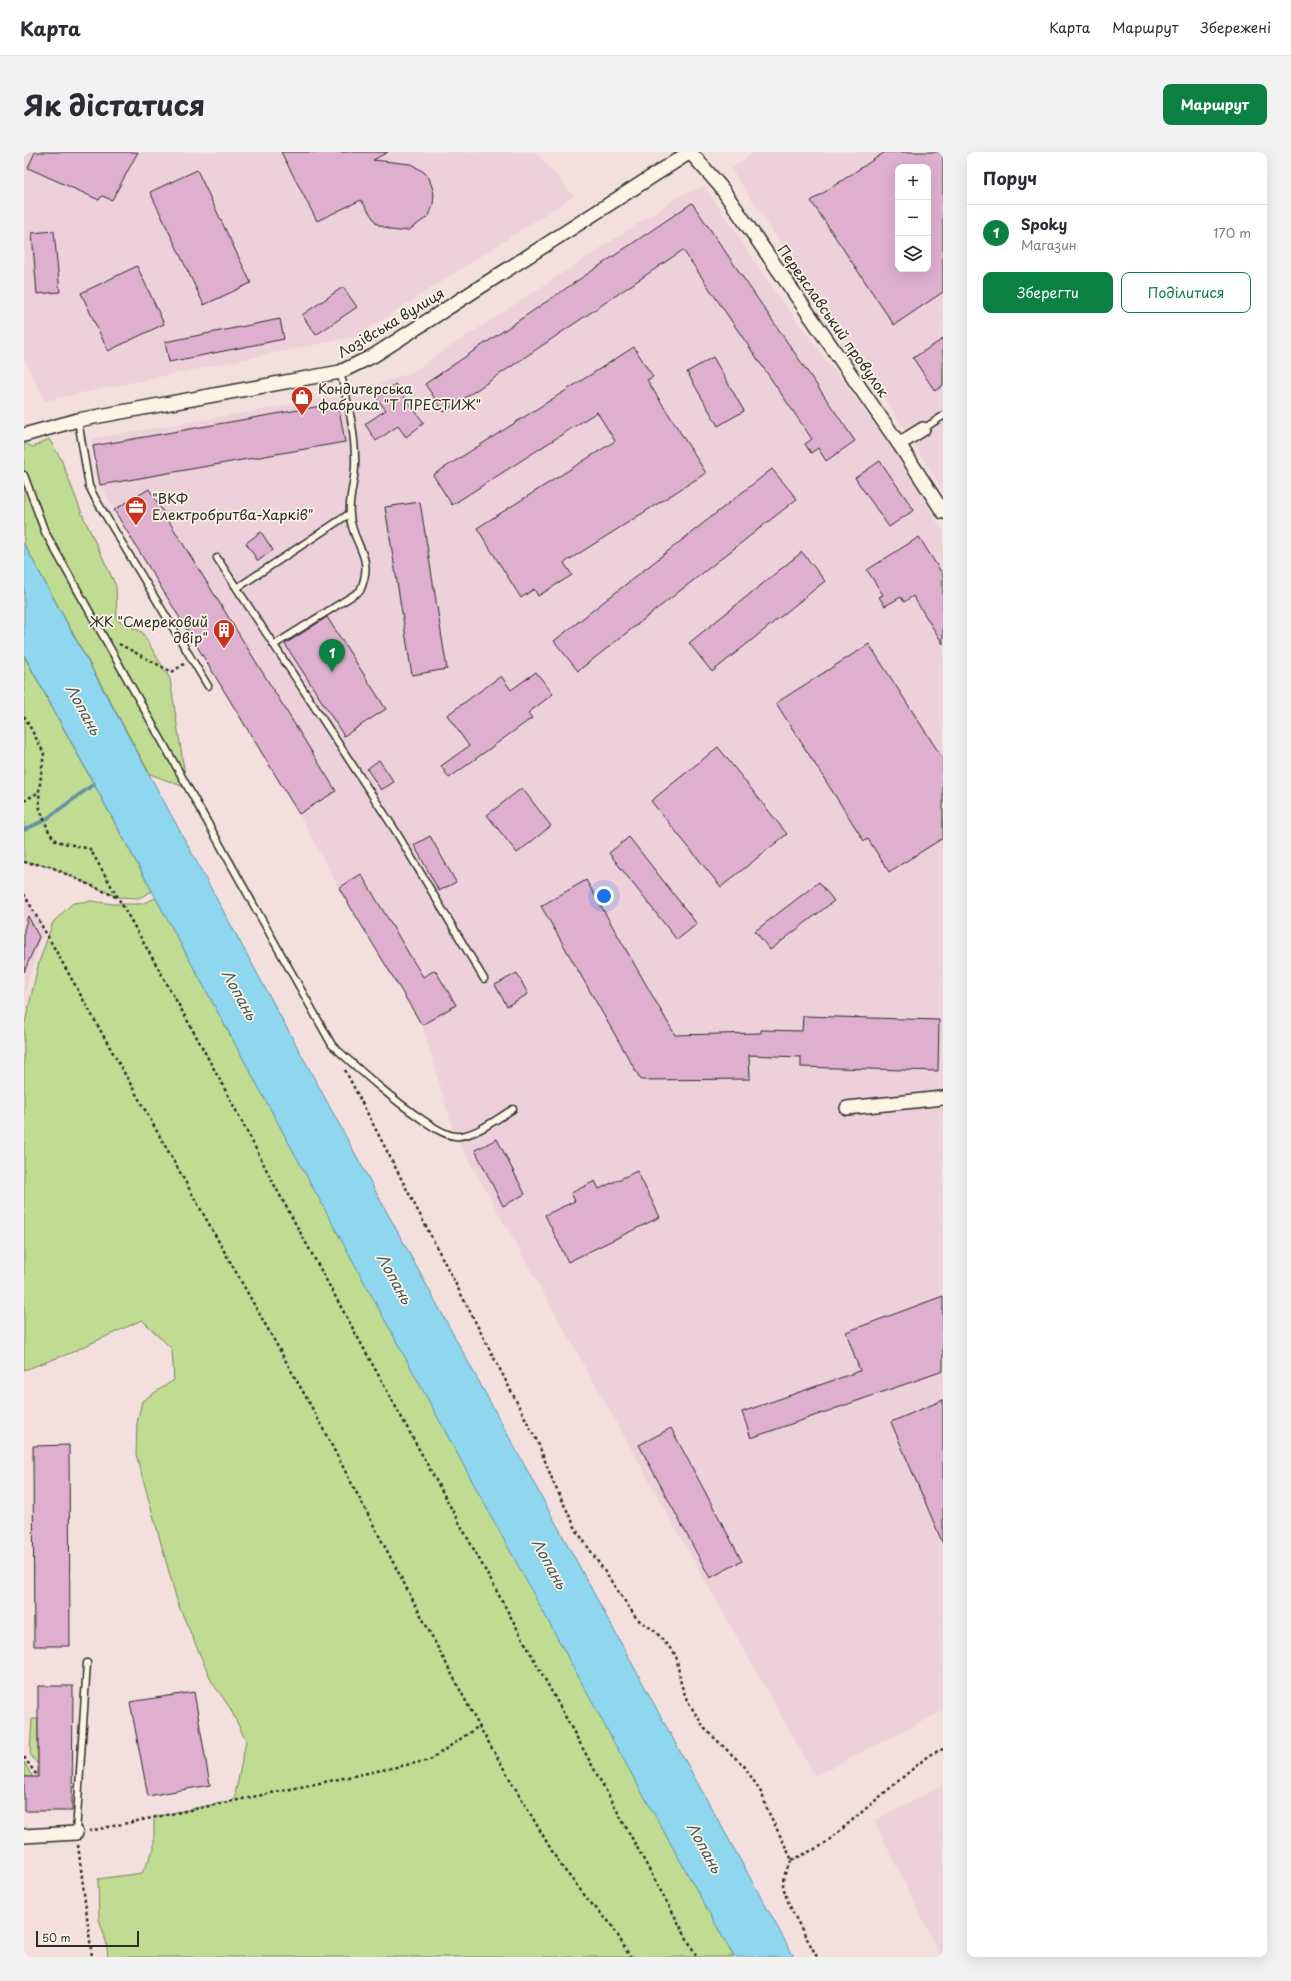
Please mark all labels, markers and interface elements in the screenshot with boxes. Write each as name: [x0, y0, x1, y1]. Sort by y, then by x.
text: Карта: [20, 14, 81, 42]
text: Карта: [1049, 17, 1090, 38]
text: Маршрут: [1112, 17, 1179, 38]
text: Збережені: [1201, 17, 1271, 38]
text: Як дістатися: [24, 83, 205, 126]
button: Маршрут: [1163, 84, 1267, 125]
map controls: [895, 164, 931, 272]
button: +: [895, 164, 931, 200]
text: Поруч: [983, 165, 1037, 191]
button: −: [895, 200, 931, 236]
text: Spoky: [1021, 212, 1067, 235]
text: 1: [993, 223, 999, 242]
text: 170 m: [1213, 223, 1251, 242]
text: Магазин: [1021, 235, 1077, 254]
button: layers: [895, 236, 931, 272]
street label: Переяславський провулок: [773, 240, 895, 402]
button: Зберегти: [983, 272, 1113, 313]
button: Поділитися: [1121, 272, 1251, 313]
street label: Лозівська вулиця: [333, 282, 448, 363]
place label: Кондитерська фабрика "Т ПРЕСТИЖ": [318, 378, 481, 415]
shop icon: Кондитерська фабрика "Т ПРЕСТИЖ": [289, 384, 315, 417]
place label: "ВКФ Електробритва-Харків": [152, 488, 314, 525]
office icon: "ВКФ Електробритва-Харків": [123, 494, 149, 527]
place label: ЖК "Смерековий двір": [89, 611, 208, 648]
building icon: ЖК "Смерековий двір": [211, 617, 237, 650]
pin: 1: [319, 639, 345, 672]
water label: Лопань: [61, 680, 108, 740]
your location: [594, 886, 614, 906]
water label: Лопань: [217, 965, 264, 1025]
water label: Лопань: [372, 1249, 419, 1309]
water label: Лопань: [527, 1534, 574, 1594]
water label: Лопань: [682, 1818, 729, 1878]
scale bar: [36, 1929, 139, 1948]
text: 50 m: [42, 1929, 71, 1946]

